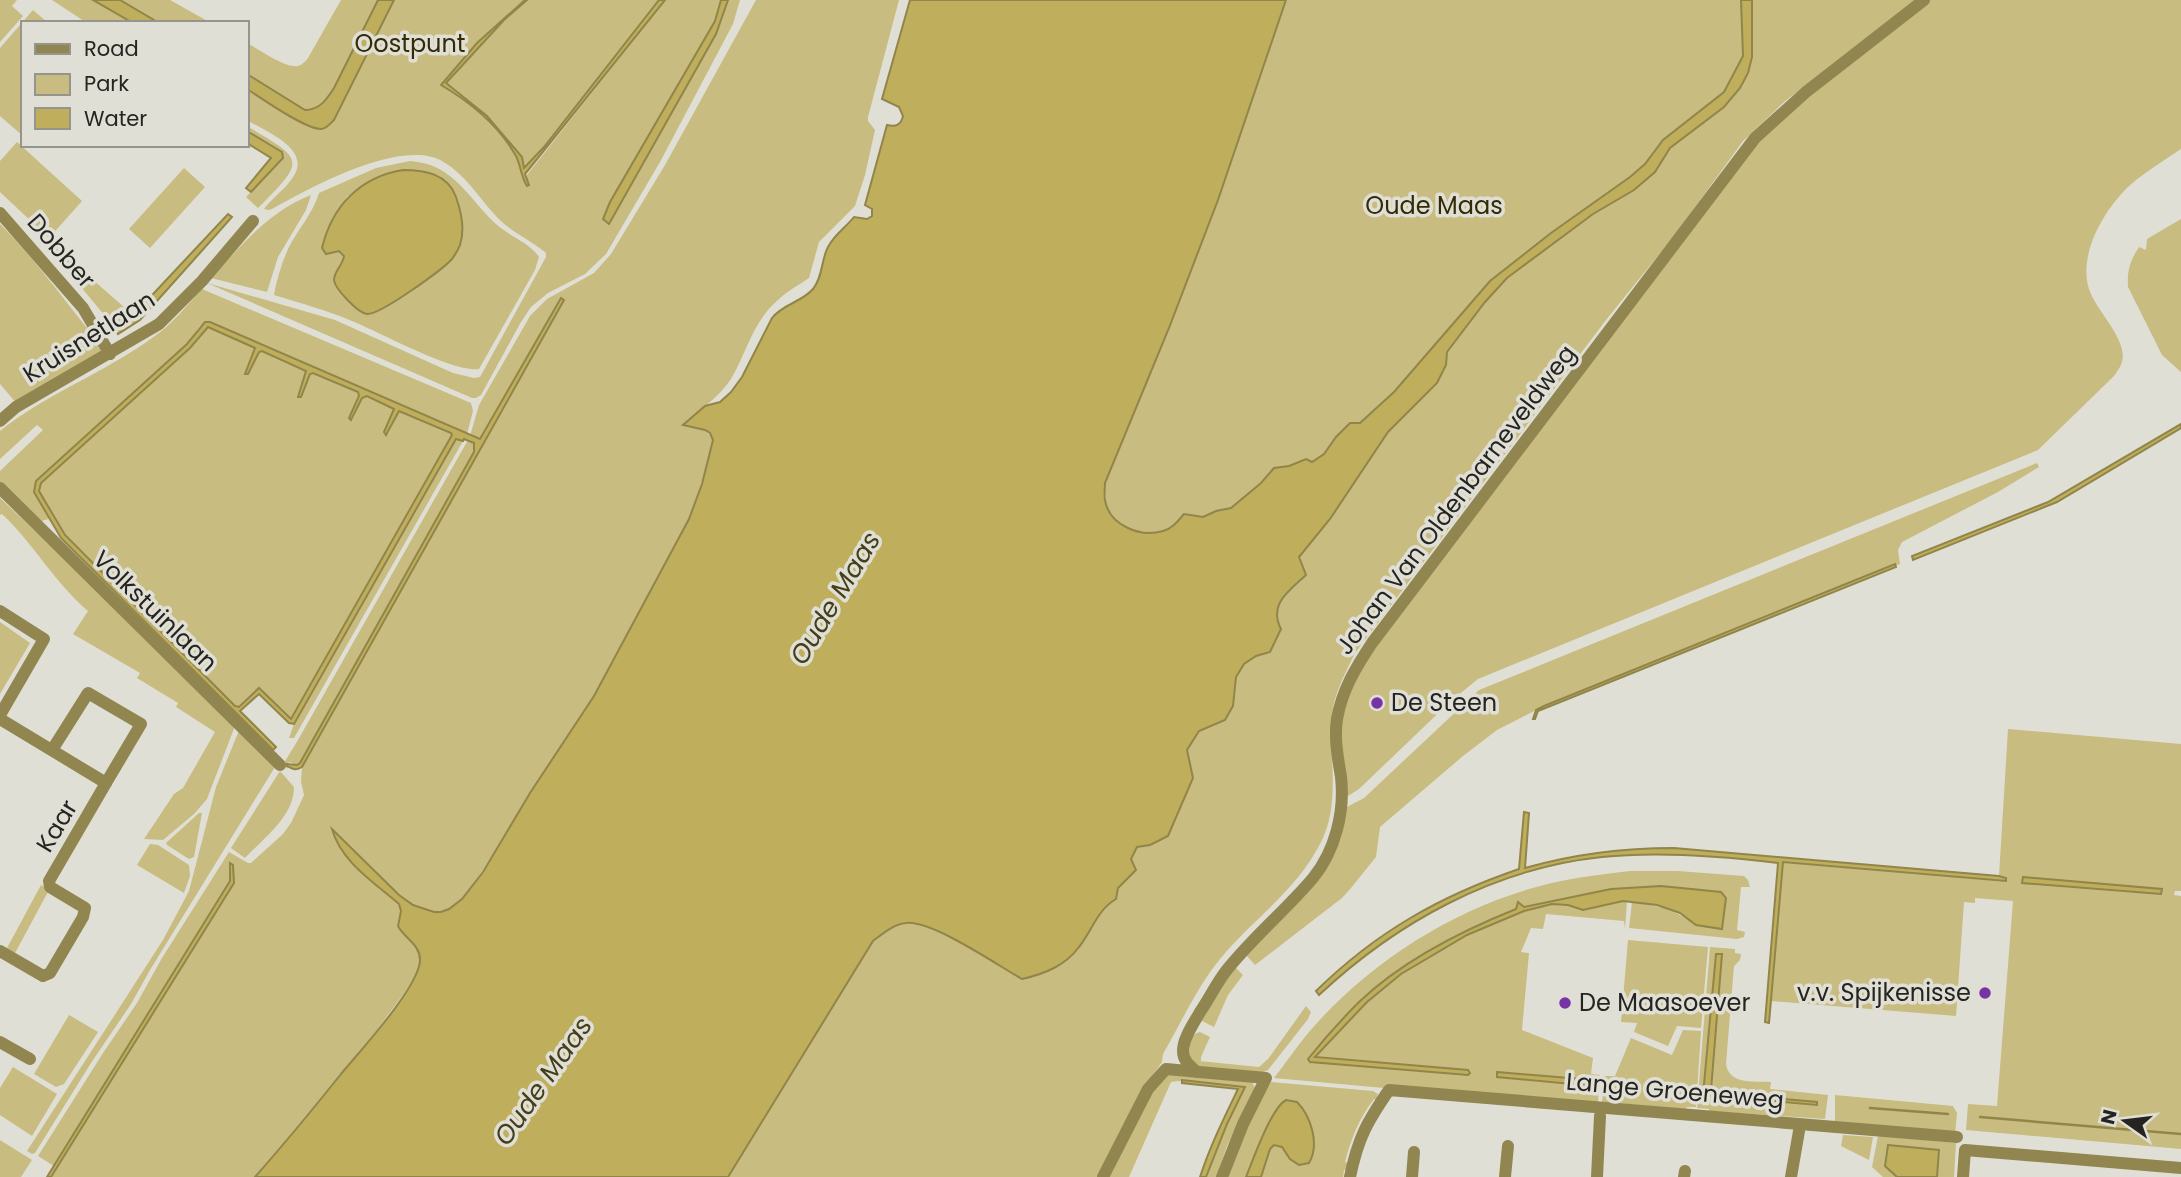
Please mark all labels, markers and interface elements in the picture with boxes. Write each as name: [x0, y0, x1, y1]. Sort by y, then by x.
legend: [21, 21, 248, 147]
park label: Oostpunt: [354, 27, 466, 60]
text: Road: [84, 34, 139, 63]
text: Park: [84, 69, 129, 98]
text: Water: [84, 104, 147, 133]
park label: Oude Maas: [1365, 189, 1503, 222]
street label: Dobber: [20, 206, 103, 295]
street label: Kruisnetlaan: [16, 283, 161, 390]
street label: Johan Van Oldenbarneveldweg: [1328, 338, 1583, 661]
water label: Oude Maas: [781, 525, 889, 671]
street label: Volkstuinlaan: [86, 543, 225, 679]
place label: De Steen: [1391, 686, 1497, 719]
marker: De Steen: [1369, 695, 1385, 711]
street label: Kaar: [28, 793, 85, 858]
place label: v.v. Spijkenisse: [1797, 976, 1971, 1009]
marker: v.v. Spijkenisse: [1977, 985, 1993, 1001]
place label: De Maasoever: [1579, 986, 1750, 1019]
marker: De Maasoever: [1557, 995, 1573, 1011]
water label: Oude Maas: [485, 1009, 601, 1153]
street label: Lange Groeneweg: [1565, 1065, 1785, 1116]
north arrow: [2090, 1086, 2160, 1156]
text: N: [2094, 1107, 2124, 1127]

